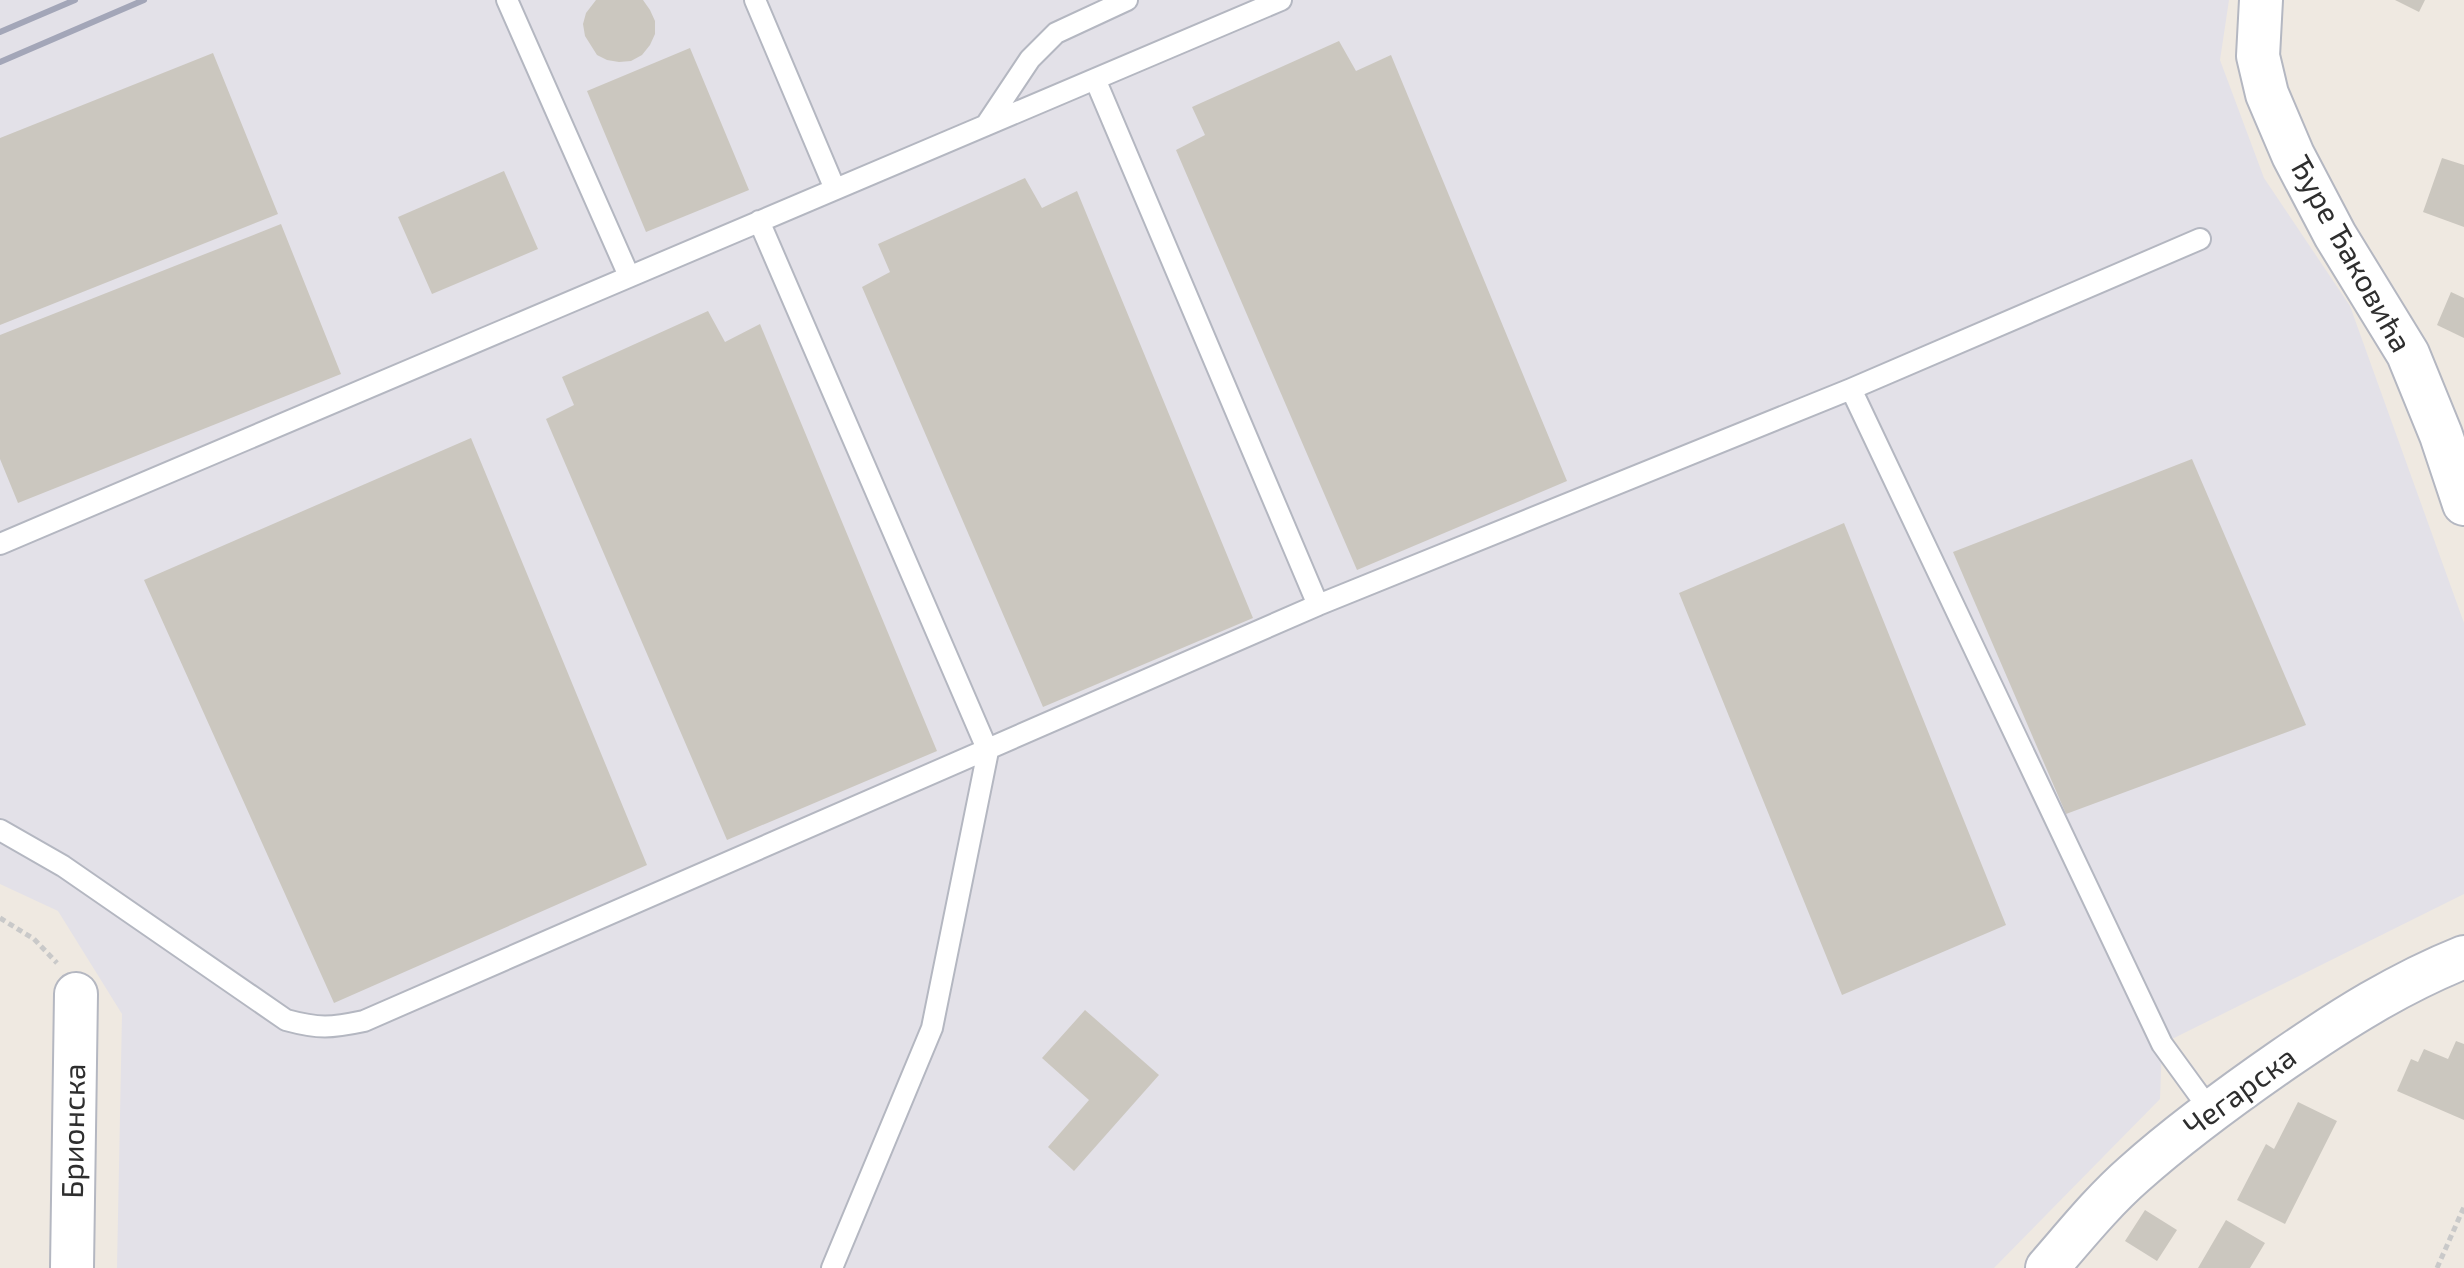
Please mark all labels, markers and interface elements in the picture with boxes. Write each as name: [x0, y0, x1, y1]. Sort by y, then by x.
street label: Ђуре Ђаковића: [2282, 148, 2421, 358]
street label: Чегарска: [2176, 1038, 2302, 1143]
street label: Брионска: [53, 1063, 91, 1199]

